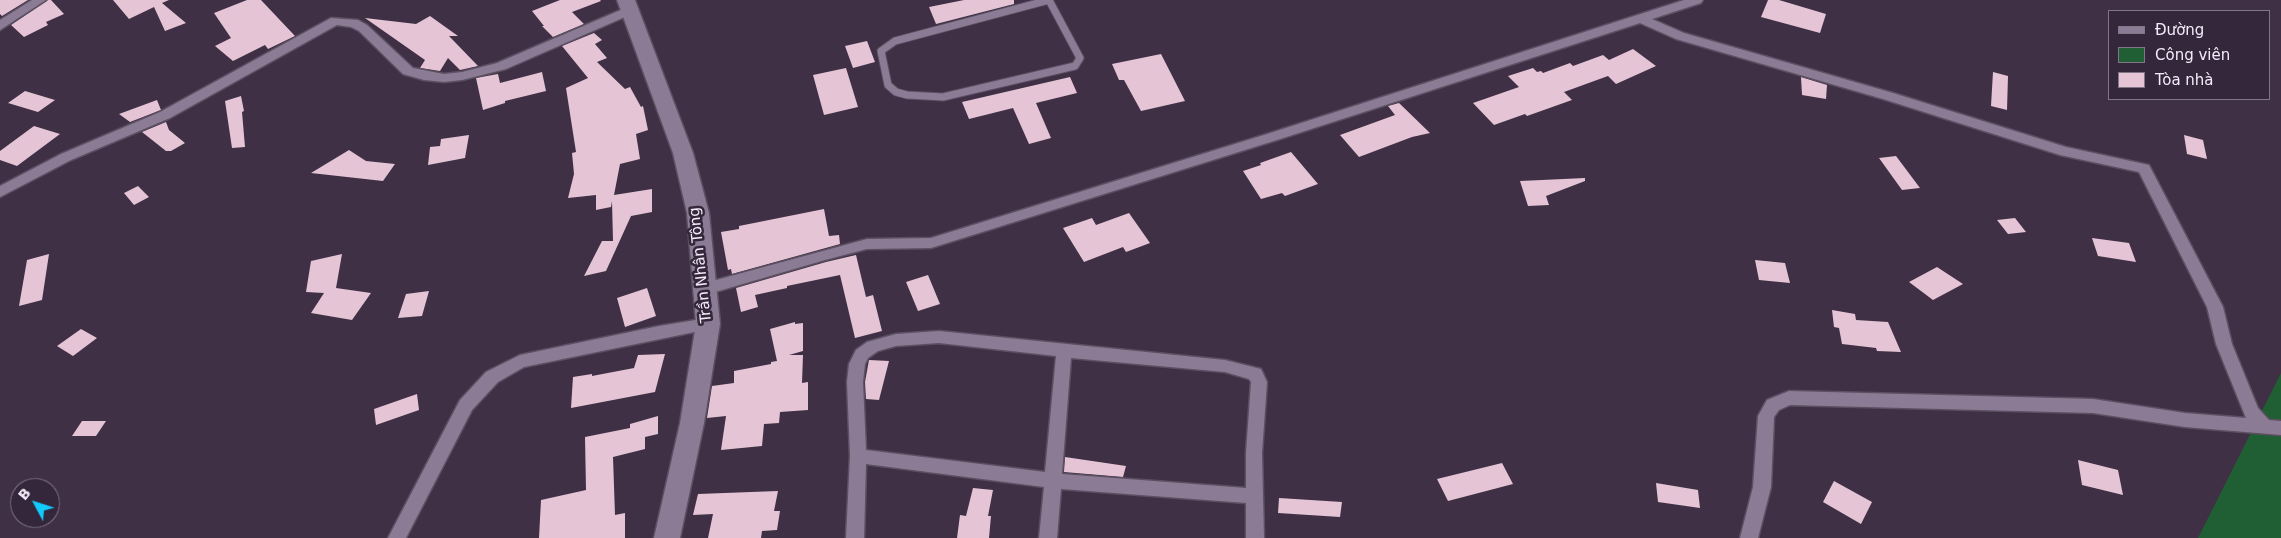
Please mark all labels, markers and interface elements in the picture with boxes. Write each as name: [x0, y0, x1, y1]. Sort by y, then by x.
legend: [2108, 10, 2271, 100]
text: Đường: [2155, 21, 2204, 39]
text: Công viên: [2155, 46, 2230, 64]
text: Tòa nhà: [2155, 71, 2214, 89]
street label: Trần Nhân Tông: [686, 206, 716, 324]
north arrow: [10, 478, 60, 528]
text: B: [15, 485, 34, 503]

